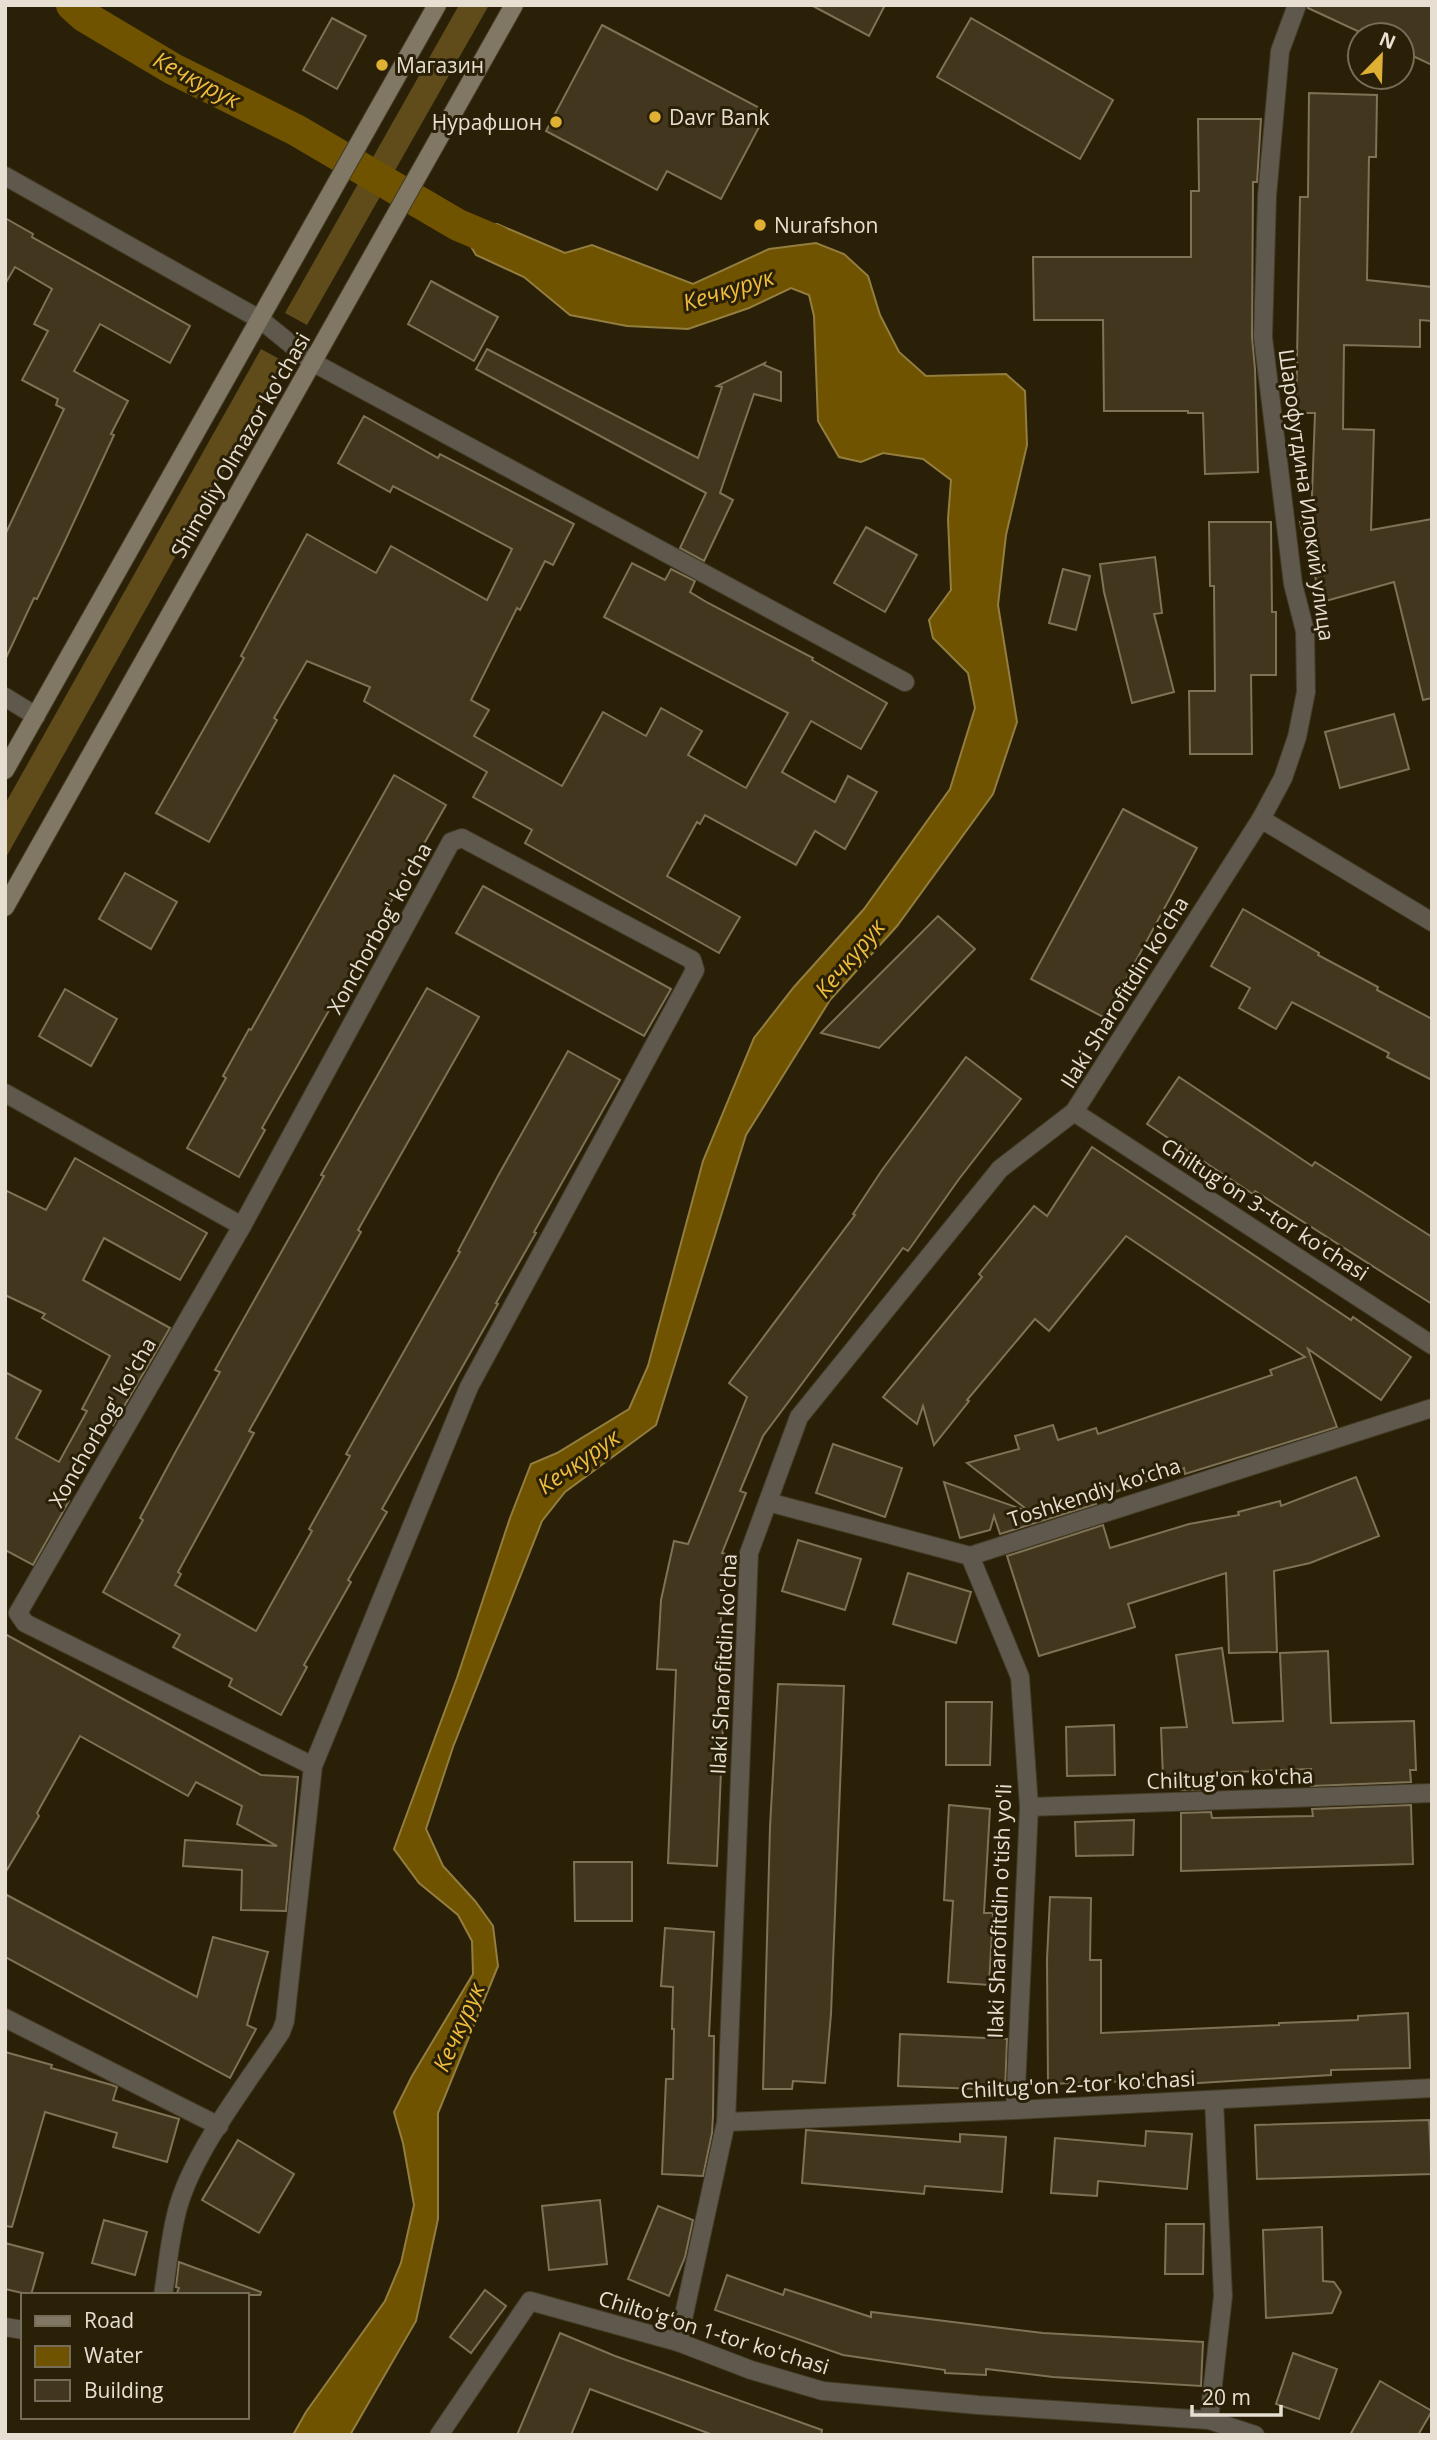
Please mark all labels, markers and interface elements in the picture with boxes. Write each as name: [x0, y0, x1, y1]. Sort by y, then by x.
north arrow: [1346, 21, 1416, 91]
text: N: [1375, 25, 1400, 55]
water label: Кечкурук: [148, 43, 248, 116]
place label: Магазин: [396, 51, 484, 79]
marker: Магазин: [374, 57, 390, 73]
place label: Davr Bank: [669, 103, 770, 131]
place label: Нурафшон: [432, 108, 542, 136]
marker: Davr Bank: [647, 109, 663, 125]
marker: Нурафшон: [548, 114, 564, 130]
place label: Nurafshon: [774, 211, 878, 239]
marker: Nurafshon: [752, 217, 768, 233]
water label: Кечкурук: [679, 259, 779, 318]
street label: Shimoliy Olmazor ko'chasi: [164, 327, 316, 563]
street label: Шарофутдина Илокий улица: [1273, 347, 1341, 643]
street label: Xonchorbog' ko'cha: [320, 837, 438, 1019]
street label: Ilaki Sharofitdin ko'cha: [1054, 891, 1194, 1093]
water label: Кечкурук: [807, 910, 893, 1004]
street label: Chiltug'on 3--tor koʻchasi: [1156, 1131, 1374, 1287]
street label: Xonchorbog' ko'cha: [42, 1332, 162, 1512]
water label: Кечкурук: [530, 1420, 627, 1501]
street label: Toshkendiy ko'cha: [1004, 1451, 1184, 1533]
street label: Ilaki Sharofitdin ko'cha: [703, 1553, 743, 1775]
street label: Chiltug'on ko'cha: [1146, 1761, 1314, 1795]
street label: Ilaki Sharofitdin o'tish yo'li: [981, 1783, 1017, 2039]
water label: Кечкурук: [424, 1976, 492, 2076]
street label: Chiltug'on 2-tor ko'chasi: [960, 2064, 1196, 2104]
street label: Chiltoʻgʻon 1-tor koʻchasi: [595, 2284, 833, 2380]
legend: [21, 2293, 248, 2419]
text: Road: [84, 2306, 134, 2334]
text: Water: [84, 2341, 143, 2369]
scale bar: [1192, 2374, 1281, 2418]
text: Building: [84, 2376, 163, 2404]
text: 20 m: [1202, 2383, 1251, 2411]

